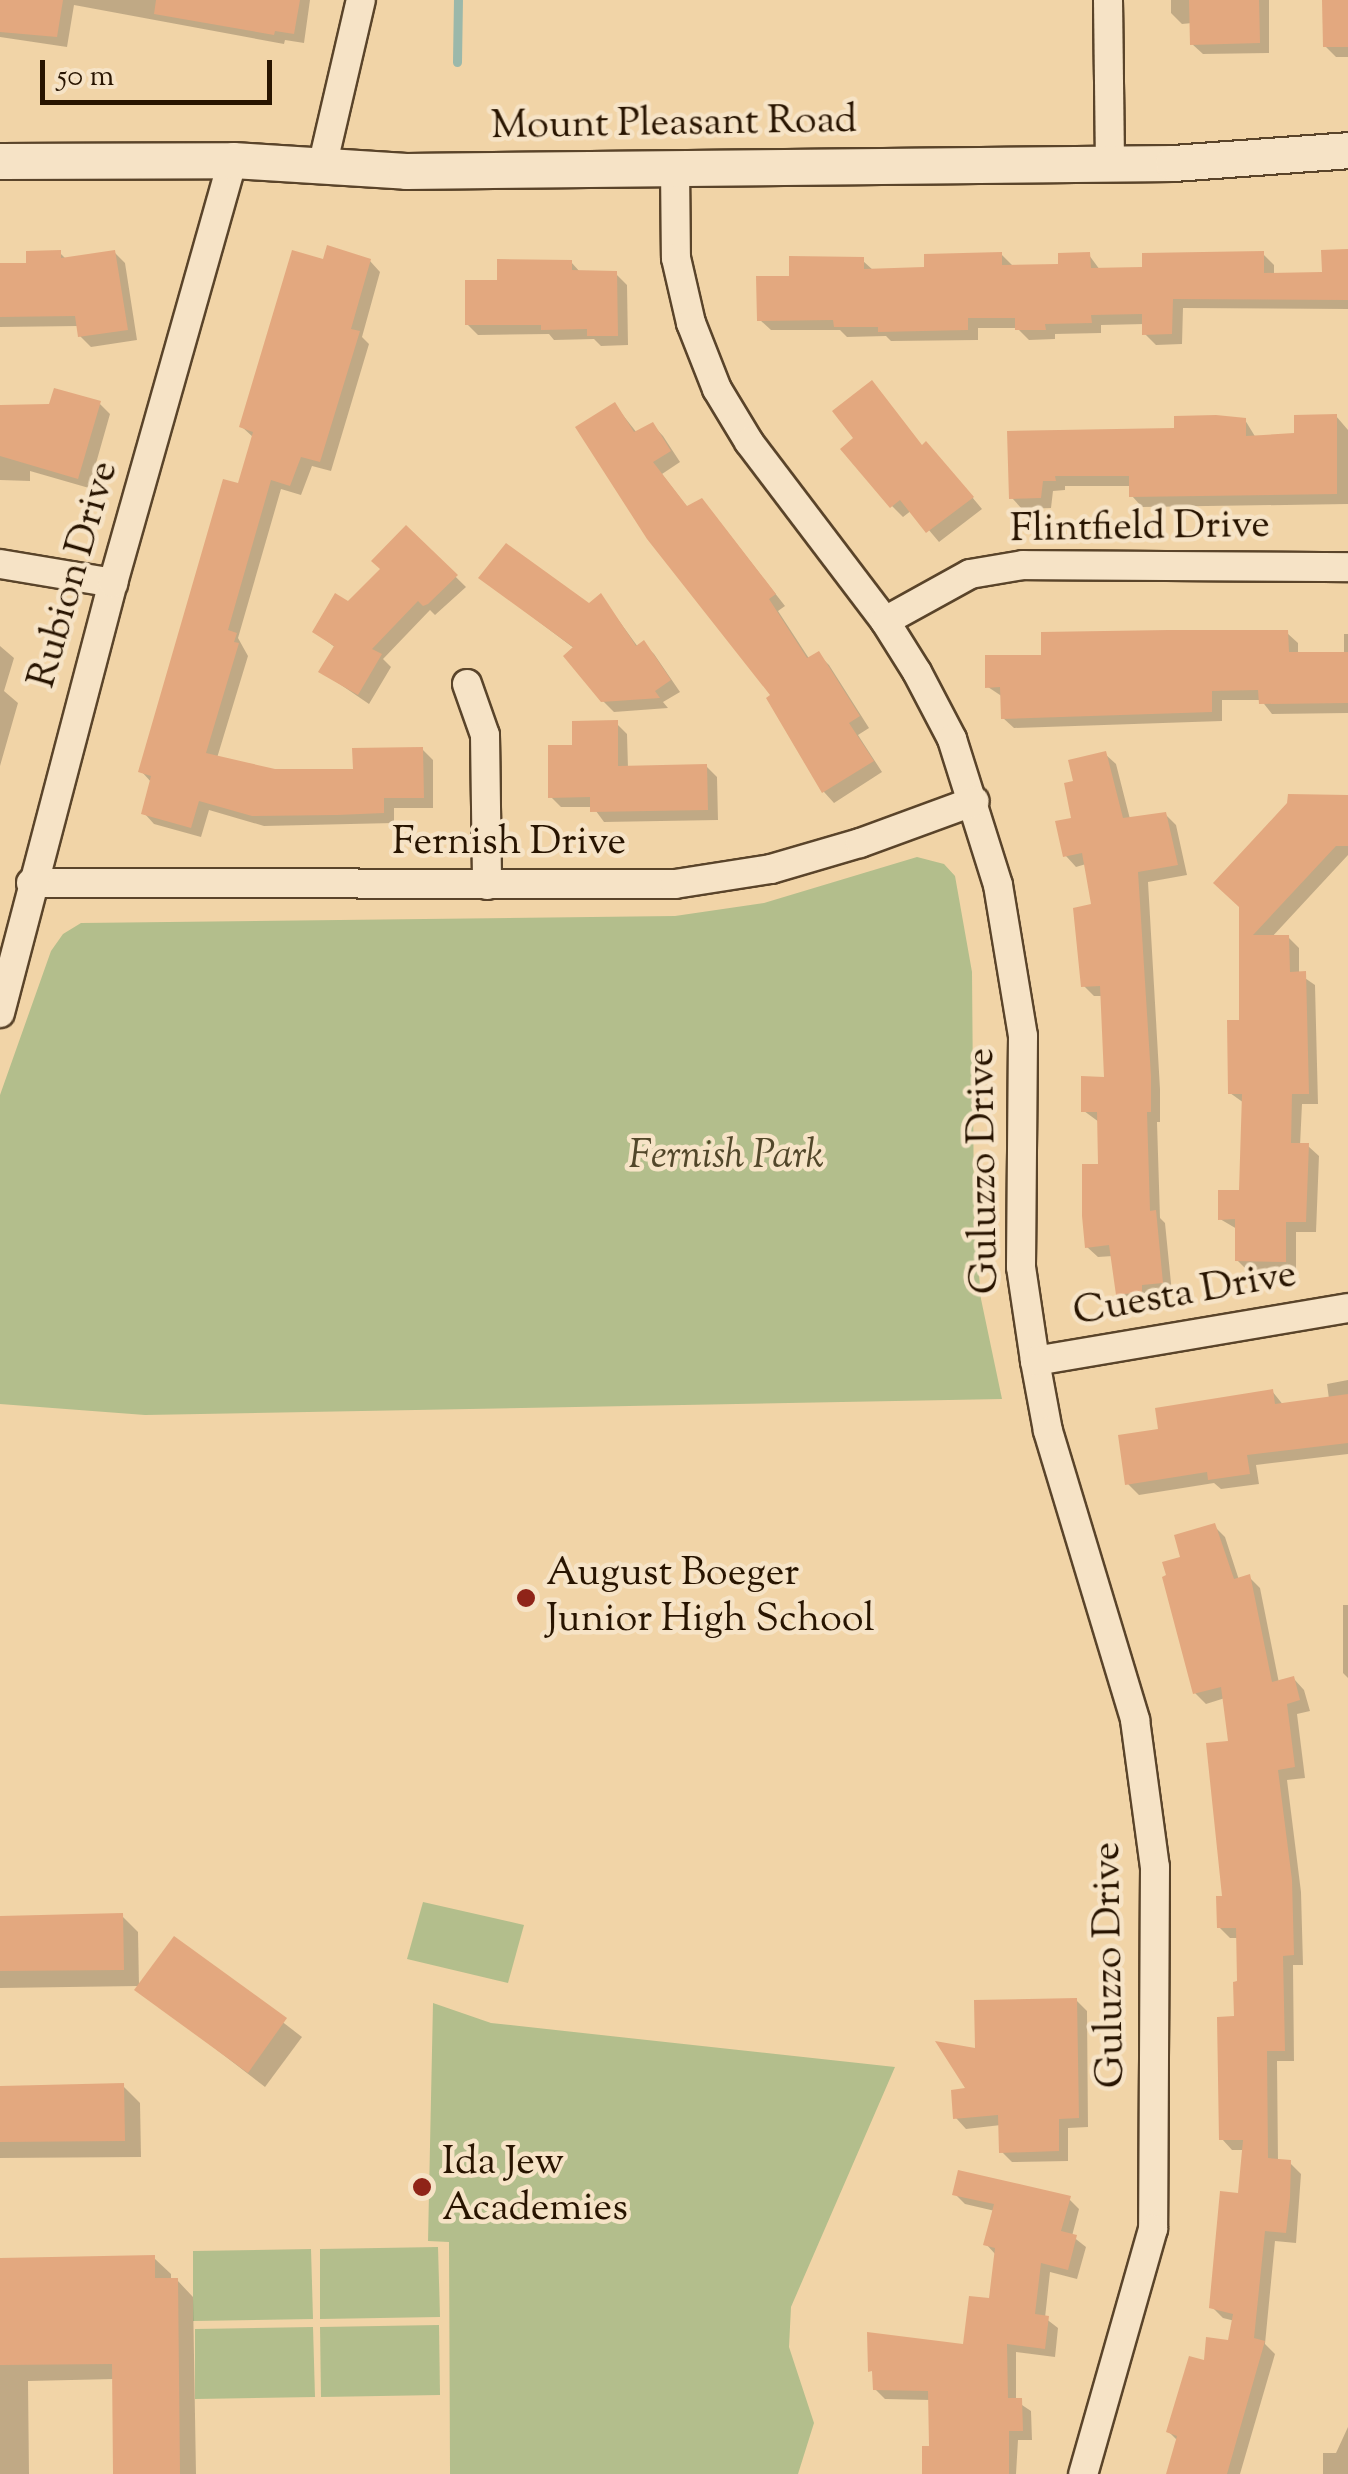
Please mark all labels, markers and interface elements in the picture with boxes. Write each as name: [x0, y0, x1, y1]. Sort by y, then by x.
scale bar: [45, 40, 278, 102]
text: 50 m: [57, 56, 114, 99]
street label: Mount Pleasant Road: [490, 98, 858, 152]
street label: Rubion Drive: [20, 456, 130, 694]
street label: Flintfield Drive: [1010, 503, 1270, 555]
street label: Fernish Drive: [392, 820, 626, 868]
street label: Guluzzo Drive: [959, 1047, 1011, 1295]
park label: Fernish Park: [628, 1134, 824, 1182]
street label: Cuesta Drive: [1070, 1252, 1300, 1338]
place label: August Boeger Junior High School: [546, 1551, 875, 1645]
marker: August Boeger Junior High School: [515, 1587, 537, 1609]
street label: Guluzzo Drive: [1085, 1841, 1137, 2089]
place label: Ida Jew Academies: [442, 2140, 628, 2234]
marker: Ida Jew Academies: [411, 2176, 433, 2198]

